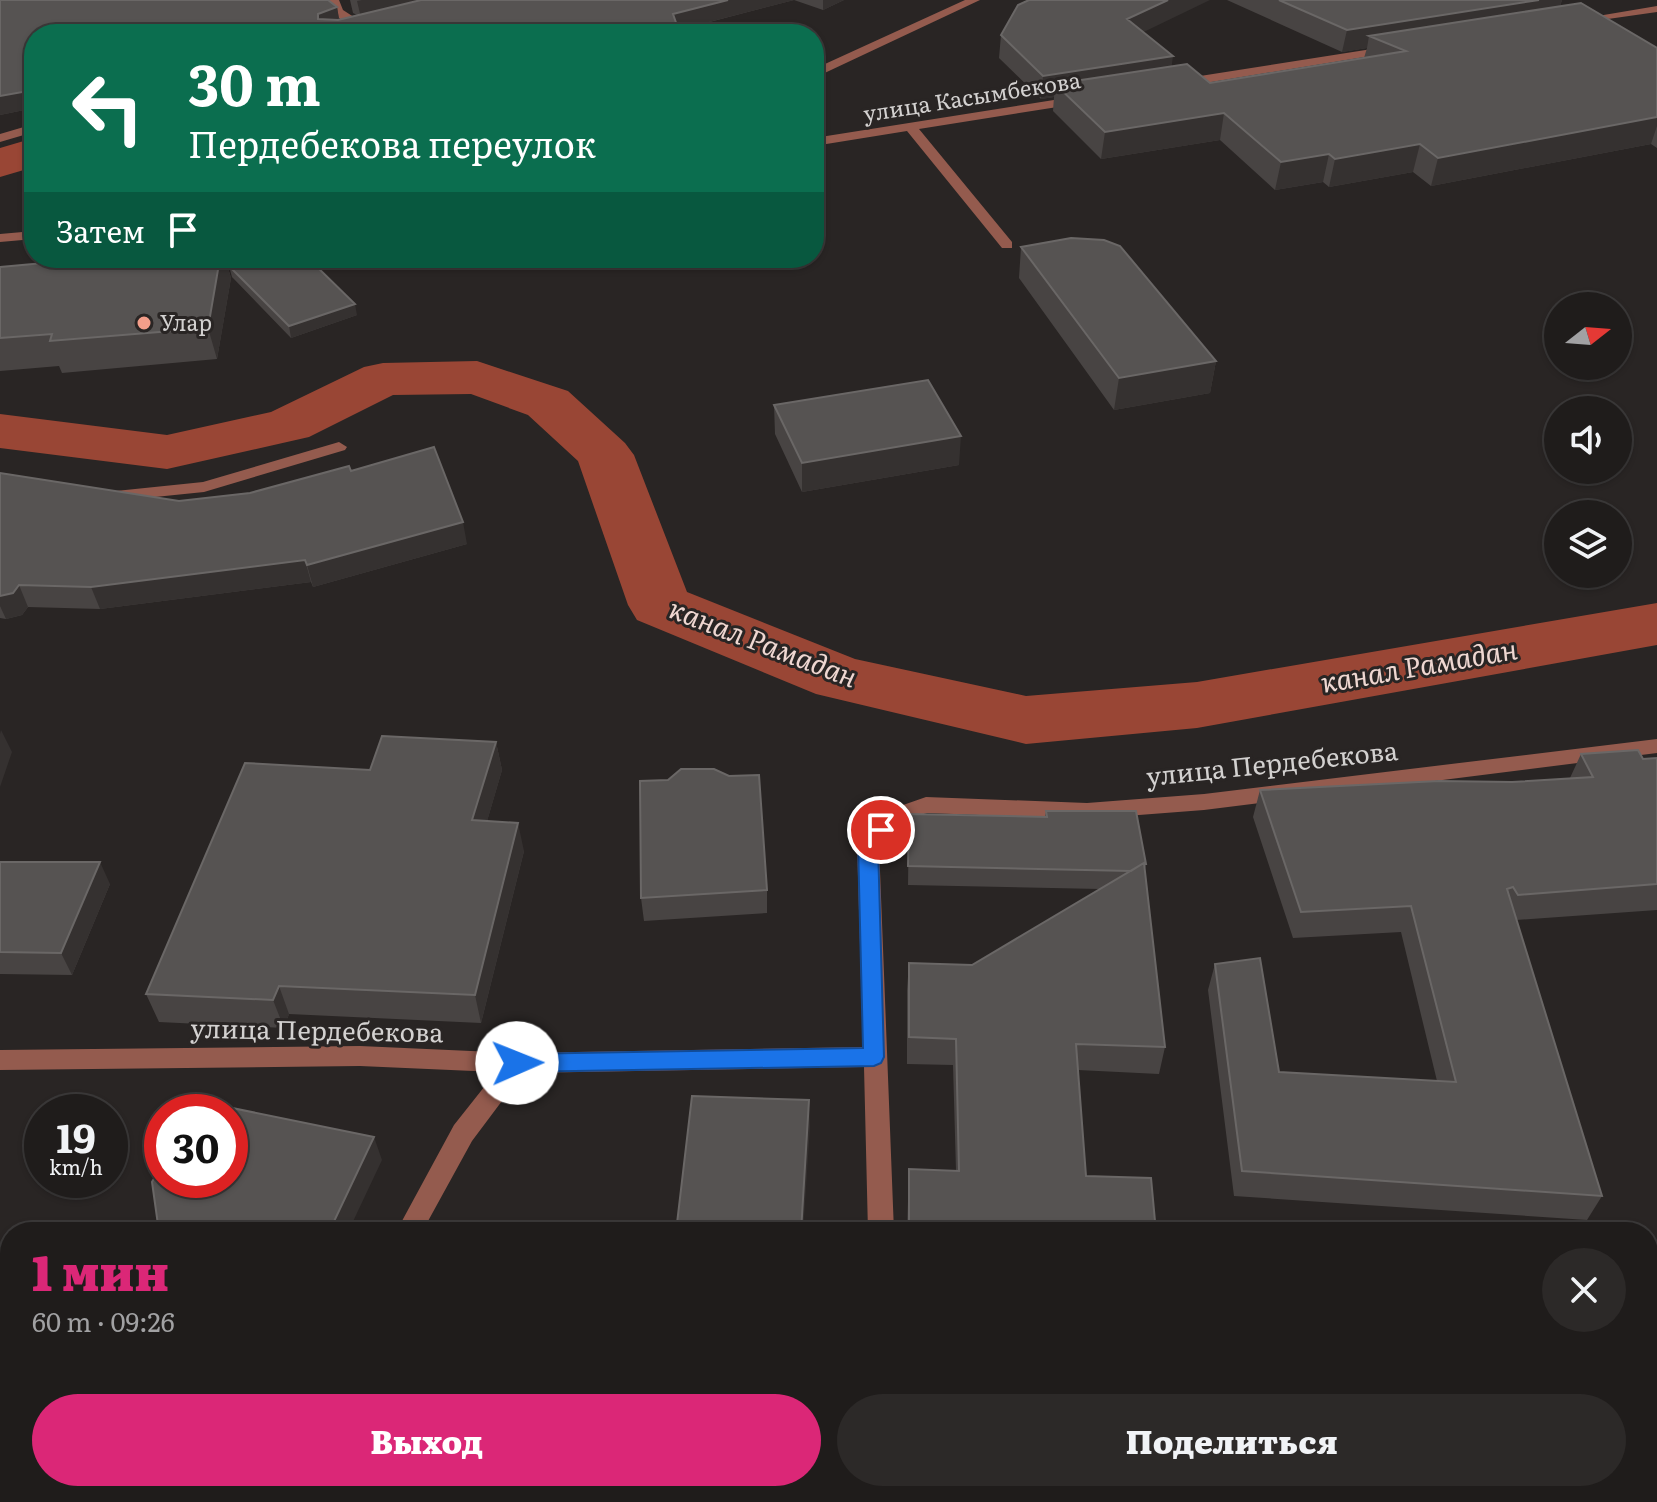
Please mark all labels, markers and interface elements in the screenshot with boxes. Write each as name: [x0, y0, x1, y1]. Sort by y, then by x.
text: 30 m: [188, 40, 321, 123]
icon: left: [56, 56, 160, 160]
street label: улица Касымбекова: [861, 62, 1083, 129]
text: Пердебекова переулок: [188, 116, 596, 169]
text: Затем: [56, 208, 145, 252]
icon: arrive: [161, 208, 205, 252]
north arrow: [1544, 292, 1632, 380]
map controls: [1544, 292, 1632, 588]
place label: Улар: [160, 305, 212, 338]
marker: Улар: [135, 314, 153, 332]
button: sound: [1544, 396, 1632, 484]
button: layers: [1544, 500, 1632, 588]
water label: канал Рамадан: [664, 586, 864, 696]
water label: канал Рамадан: [1317, 626, 1520, 702]
street label: улица Пердебекова: [1144, 729, 1400, 794]
pin: [847, 796, 915, 864]
icon: arrive: [859, 808, 903, 852]
street label: улица Пердебекова: [190, 1007, 444, 1050]
position arrow: [475, 1021, 559, 1105]
speed limit sign: 30: [144, 1094, 248, 1198]
text: 19: [56, 1106, 96, 1165]
text: km/h: [49, 1151, 103, 1181]
text: 1 мин: [32, 1235, 169, 1306]
button: close: [1542, 1248, 1626, 1332]
text: 60 m · 09:26: [32, 1301, 175, 1340]
button: Выход: [32, 1394, 821, 1486]
button: Поделиться: [837, 1394, 1626, 1486]

